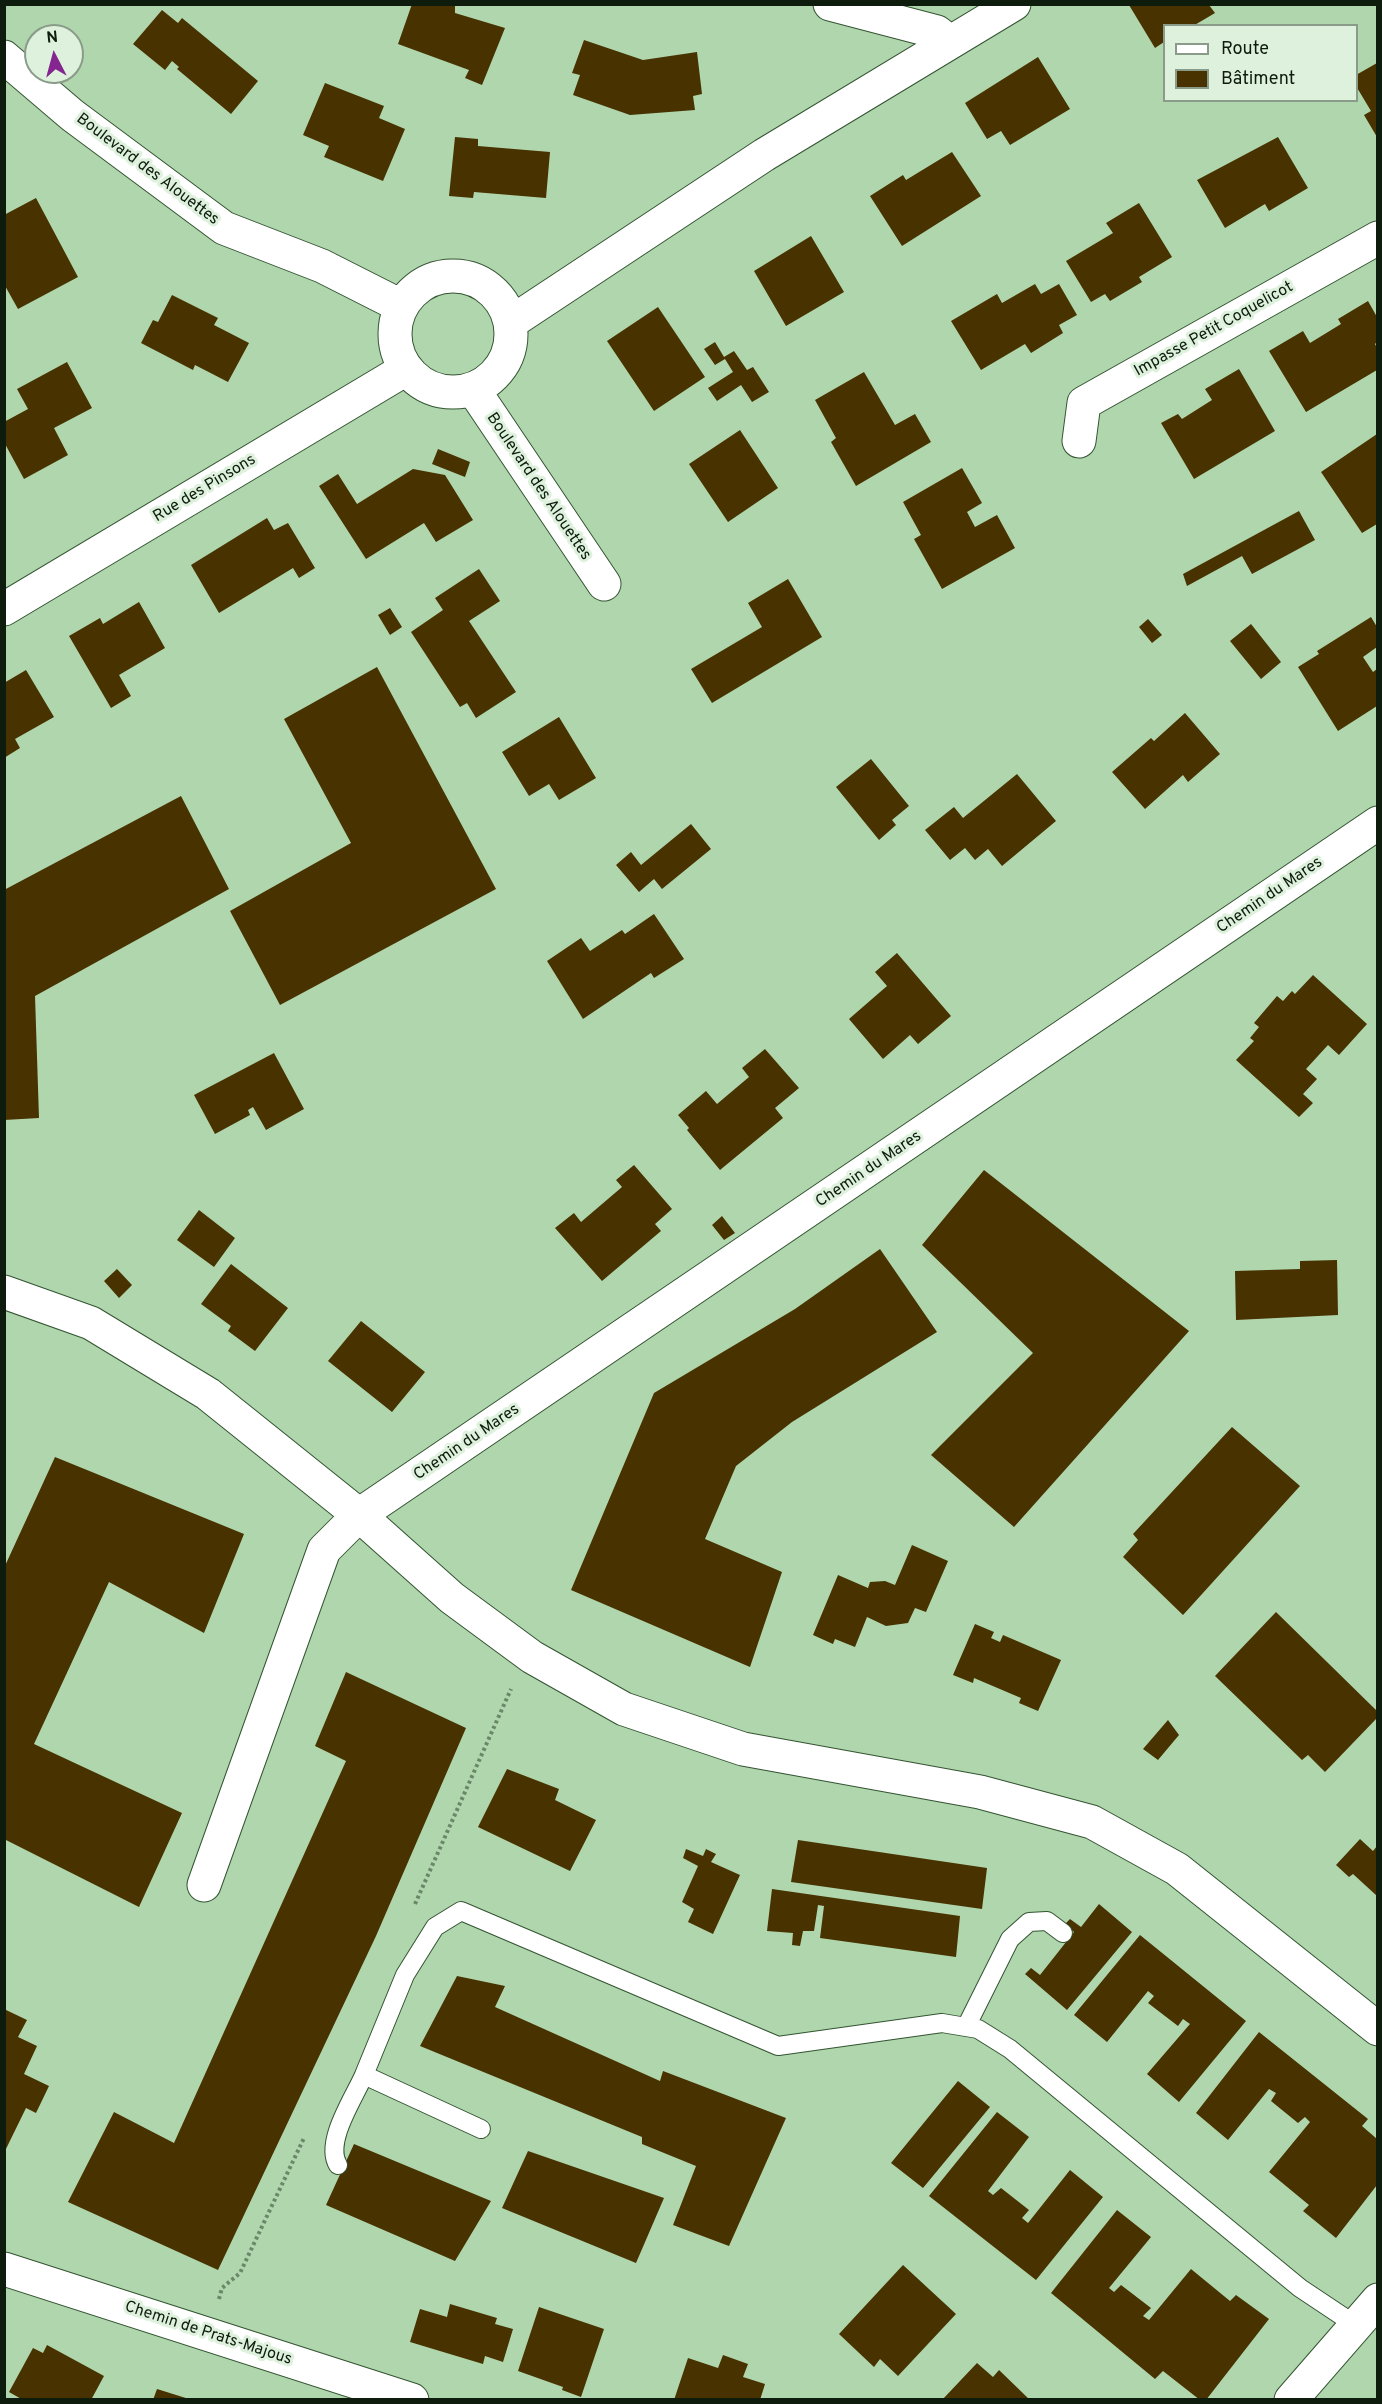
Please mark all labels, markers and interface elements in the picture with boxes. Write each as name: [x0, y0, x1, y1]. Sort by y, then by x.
north arrow: [24, 24, 84, 84]
legend: [1163, 24, 1358, 102]
text: N: [46, 28, 59, 49]
text: Route: [1221, 38, 1269, 61]
text: Bâtiment: [1221, 68, 1295, 91]
street label: Boulevard des Alouettes: [72, 110, 222, 230]
street label: Impasse Petit Coquelicot: [1131, 278, 1297, 382]
street label: Boulevard des Alouettes: [481, 410, 595, 564]
street label: Rue des Pinsons: [150, 451, 260, 527]
street label: Chemin du Mares: [1214, 854, 1326, 938]
street label: Chemin du Mares: [813, 1128, 925, 1212]
street label: Chemin du Mares: [411, 1401, 523, 1485]
street label: Chemin de Prats-Majous: [122, 2298, 294, 2370]

